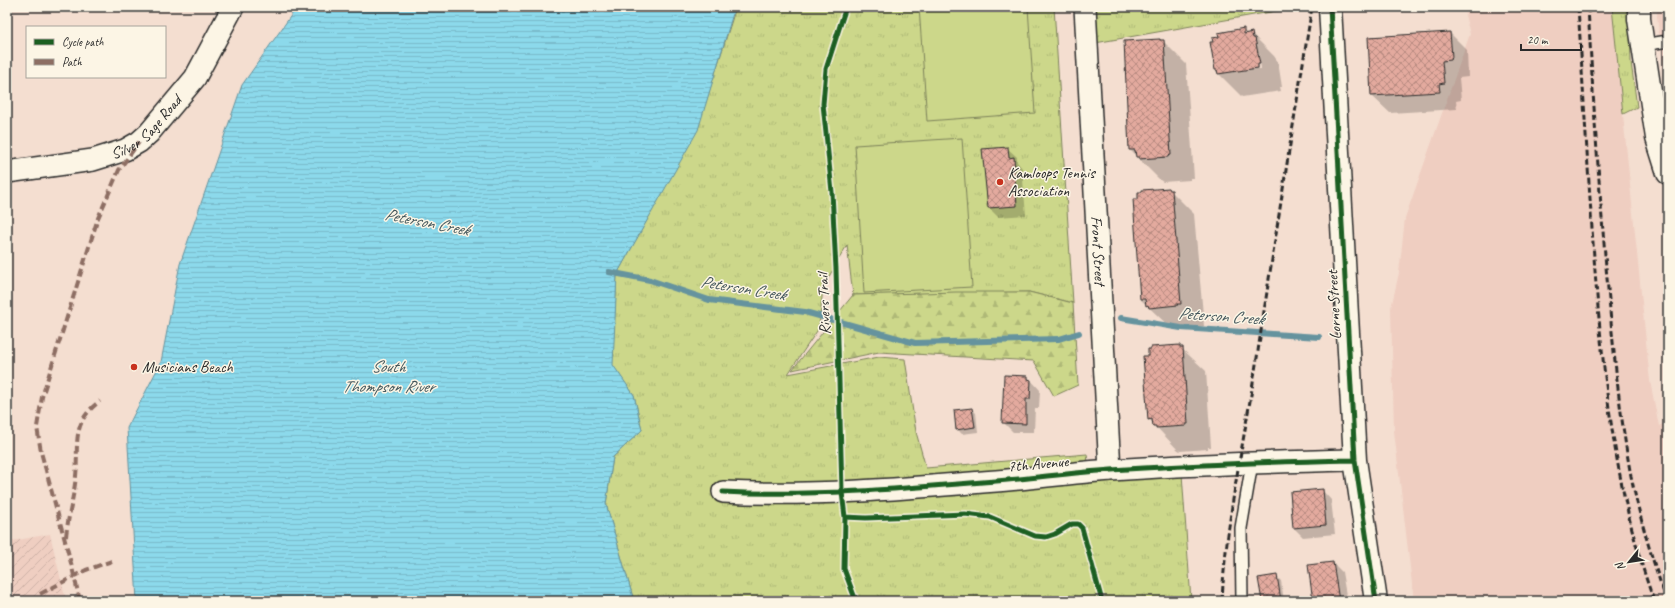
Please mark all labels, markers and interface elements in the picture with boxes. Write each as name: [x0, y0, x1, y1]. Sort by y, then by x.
legend: [26, 26, 166, 78]
scale bar: [1521, 26, 1581, 52]
text: 20 m: [1527, 32, 1549, 48]
text: Cycle path: [62, 34, 104, 50]
text: Path: [62, 54, 82, 70]
street label: Silver Sage Road: [109, 89, 188, 164]
place label: Kamloops Tennis Association: [1008, 163, 1096, 201]
marker: Kamloops Tennis Association: [995, 177, 1005, 187]
water label: Peterson Creek: [383, 204, 475, 241]
street label: Front Street: [1086, 215, 1110, 289]
street label: Lorne Street: [1322, 268, 1346, 340]
street label: Rivers Trail: [813, 270, 835, 335]
water label: Peterson Creek: [699, 271, 791, 306]
water label: Peterson Creek: [1178, 303, 1268, 330]
water label: South Thompson River: [342, 356, 437, 397]
place label: Musicians Beach: [142, 357, 234, 377]
marker: Musicians Beach: [129, 362, 139, 372]
street label: 7th Avenue: [1007, 451, 1071, 477]
north arrow: [1609, 542, 1649, 582]
text: N: [1611, 559, 1628, 573]

